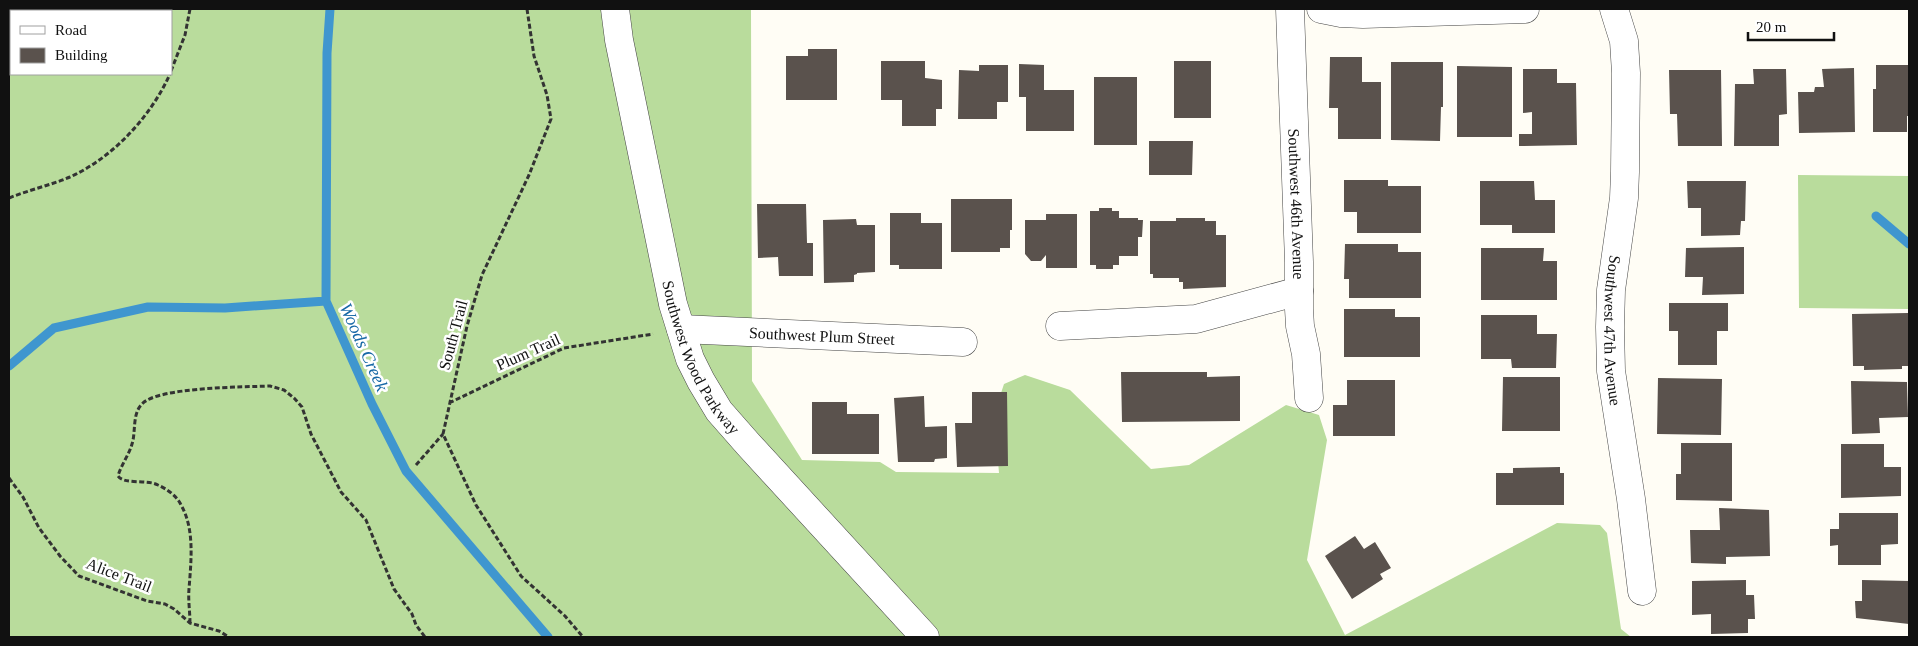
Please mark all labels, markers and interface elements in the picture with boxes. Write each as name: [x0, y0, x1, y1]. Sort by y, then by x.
legend: [10, 10, 172, 75]
scale bar: [1748, 10, 1834, 42]
text: 20 m: [1756, 19, 1787, 35]
text: Road: [55, 22, 87, 38]
text: Building: [55, 47, 108, 63]
street label: Southwest 46th Avenue: [1286, 128, 1308, 279]
street label: Southwest 47th Avenue: [1601, 254, 1625, 407]
street label: Southwest Wood Parkway: [660, 279, 743, 438]
street label: South Trail: [436, 298, 471, 372]
water label: Woods Creek: [336, 300, 393, 395]
street label: Southwest Plum Street: [749, 324, 896, 347]
street label: Plum Trail: [493, 330, 563, 374]
street label: Alice Trail: [84, 555, 155, 595]

